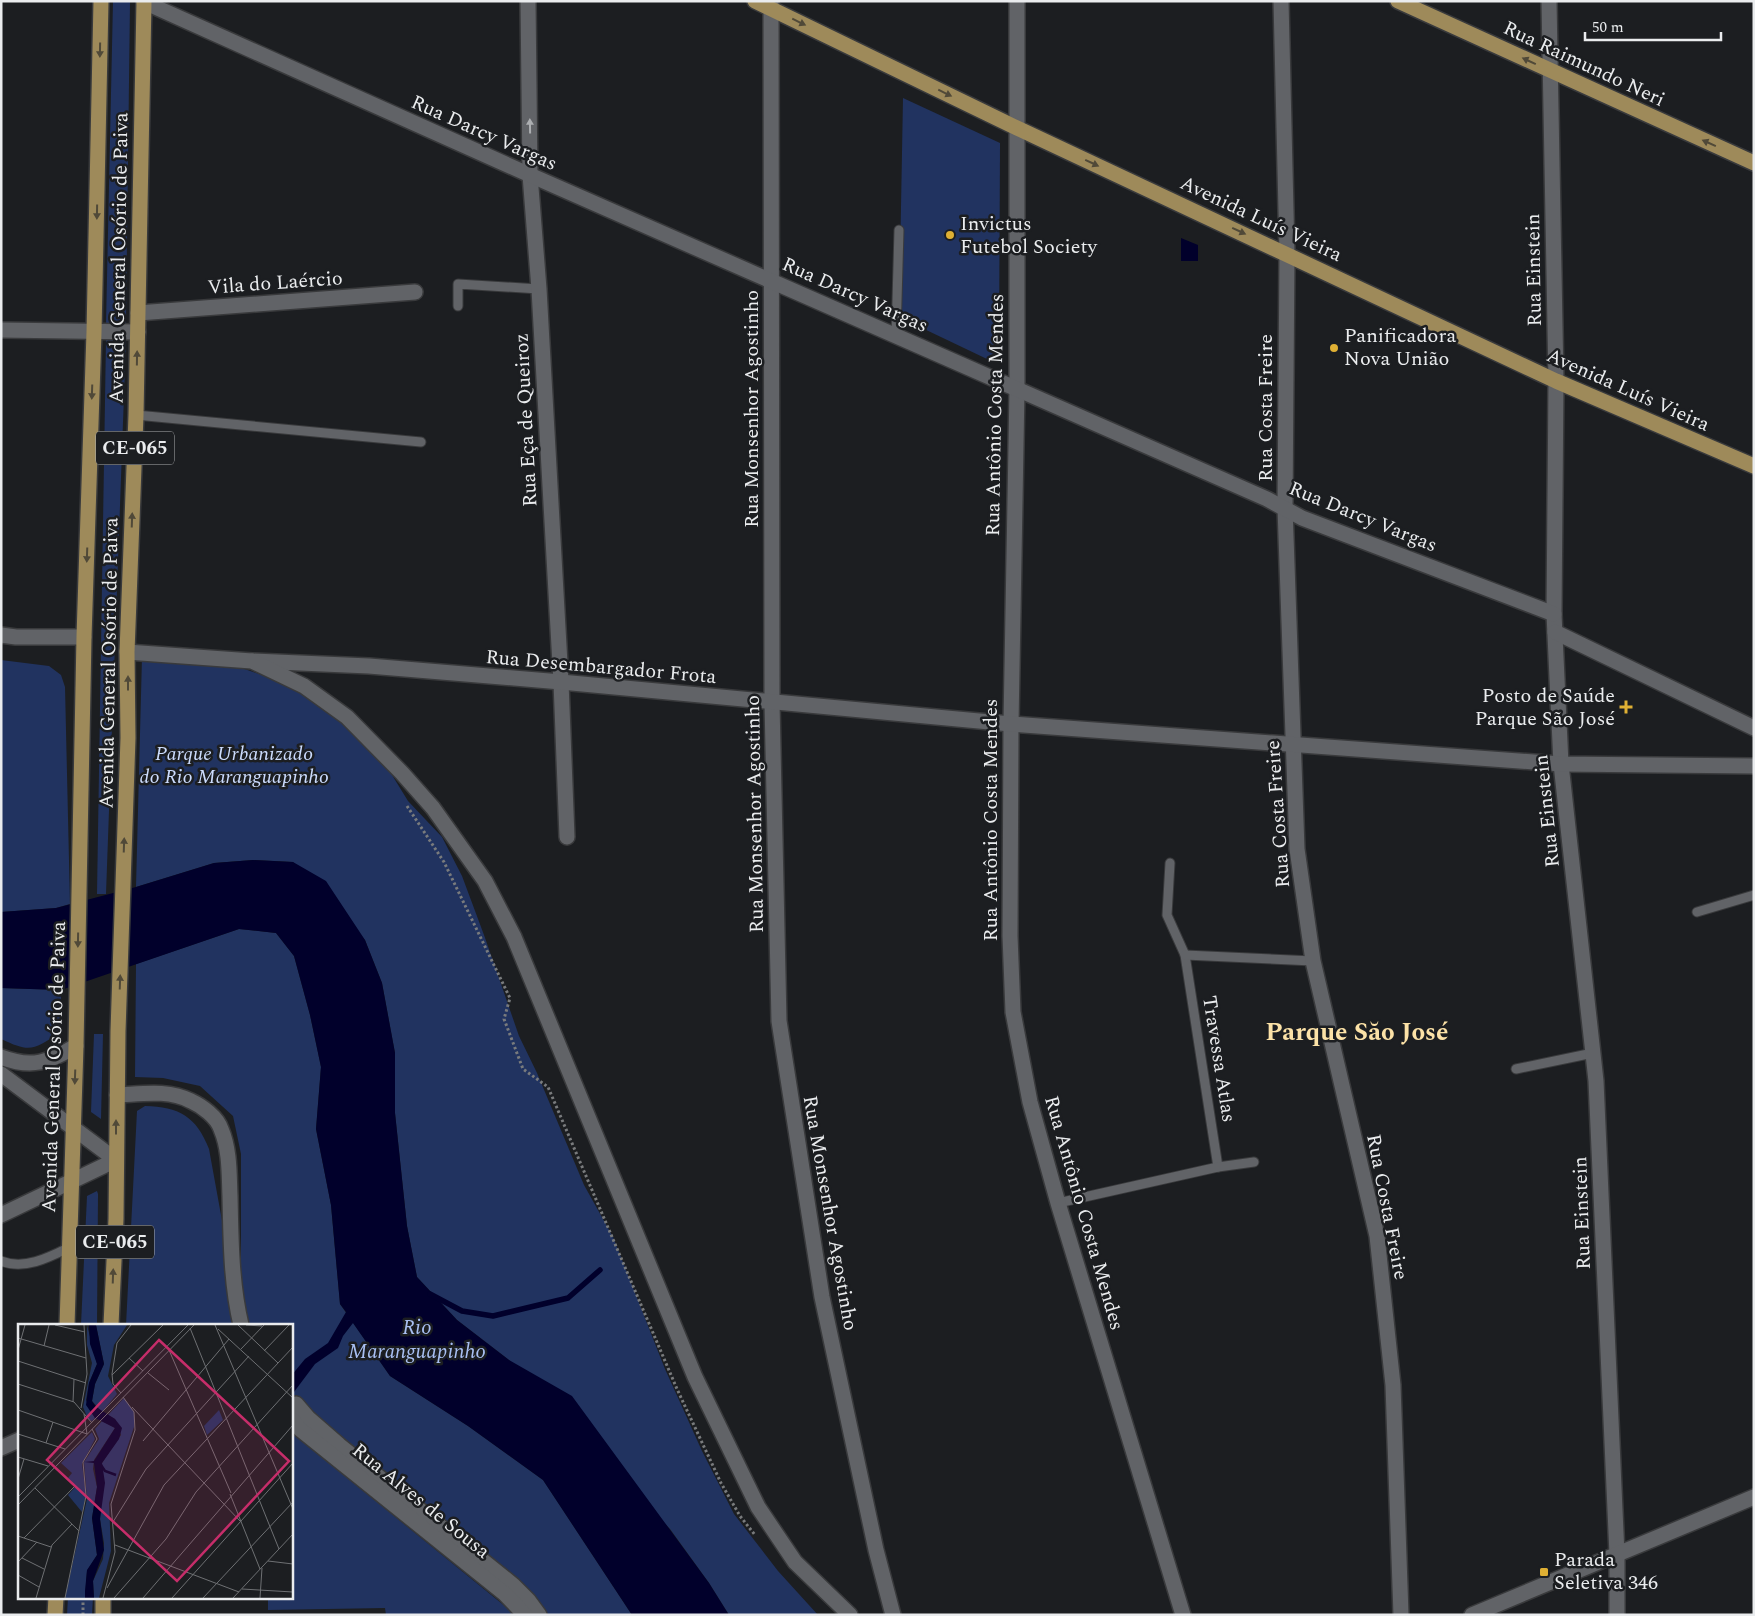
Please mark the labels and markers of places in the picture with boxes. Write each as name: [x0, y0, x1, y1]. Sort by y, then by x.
place label: Invictus Futebol Society: [960, 209, 1099, 262]
marker: Invictus Futebol Society: [944, 229, 956, 241]
place label: Panificadora Nova União: [1344, 321, 1457, 374]
marker: Panificadora Nova União: [1328, 342, 1340, 354]
place label: Posto de Saúde Parque São José: [1475, 681, 1615, 734]
marker: Posto de Saúde Parque São José: [1619, 700, 1633, 714]
place label: Parada Seletiva 346: [1554, 1545, 1658, 1598]
marker: Parada Seletiva 346: [1538, 1566, 1550, 1578]

